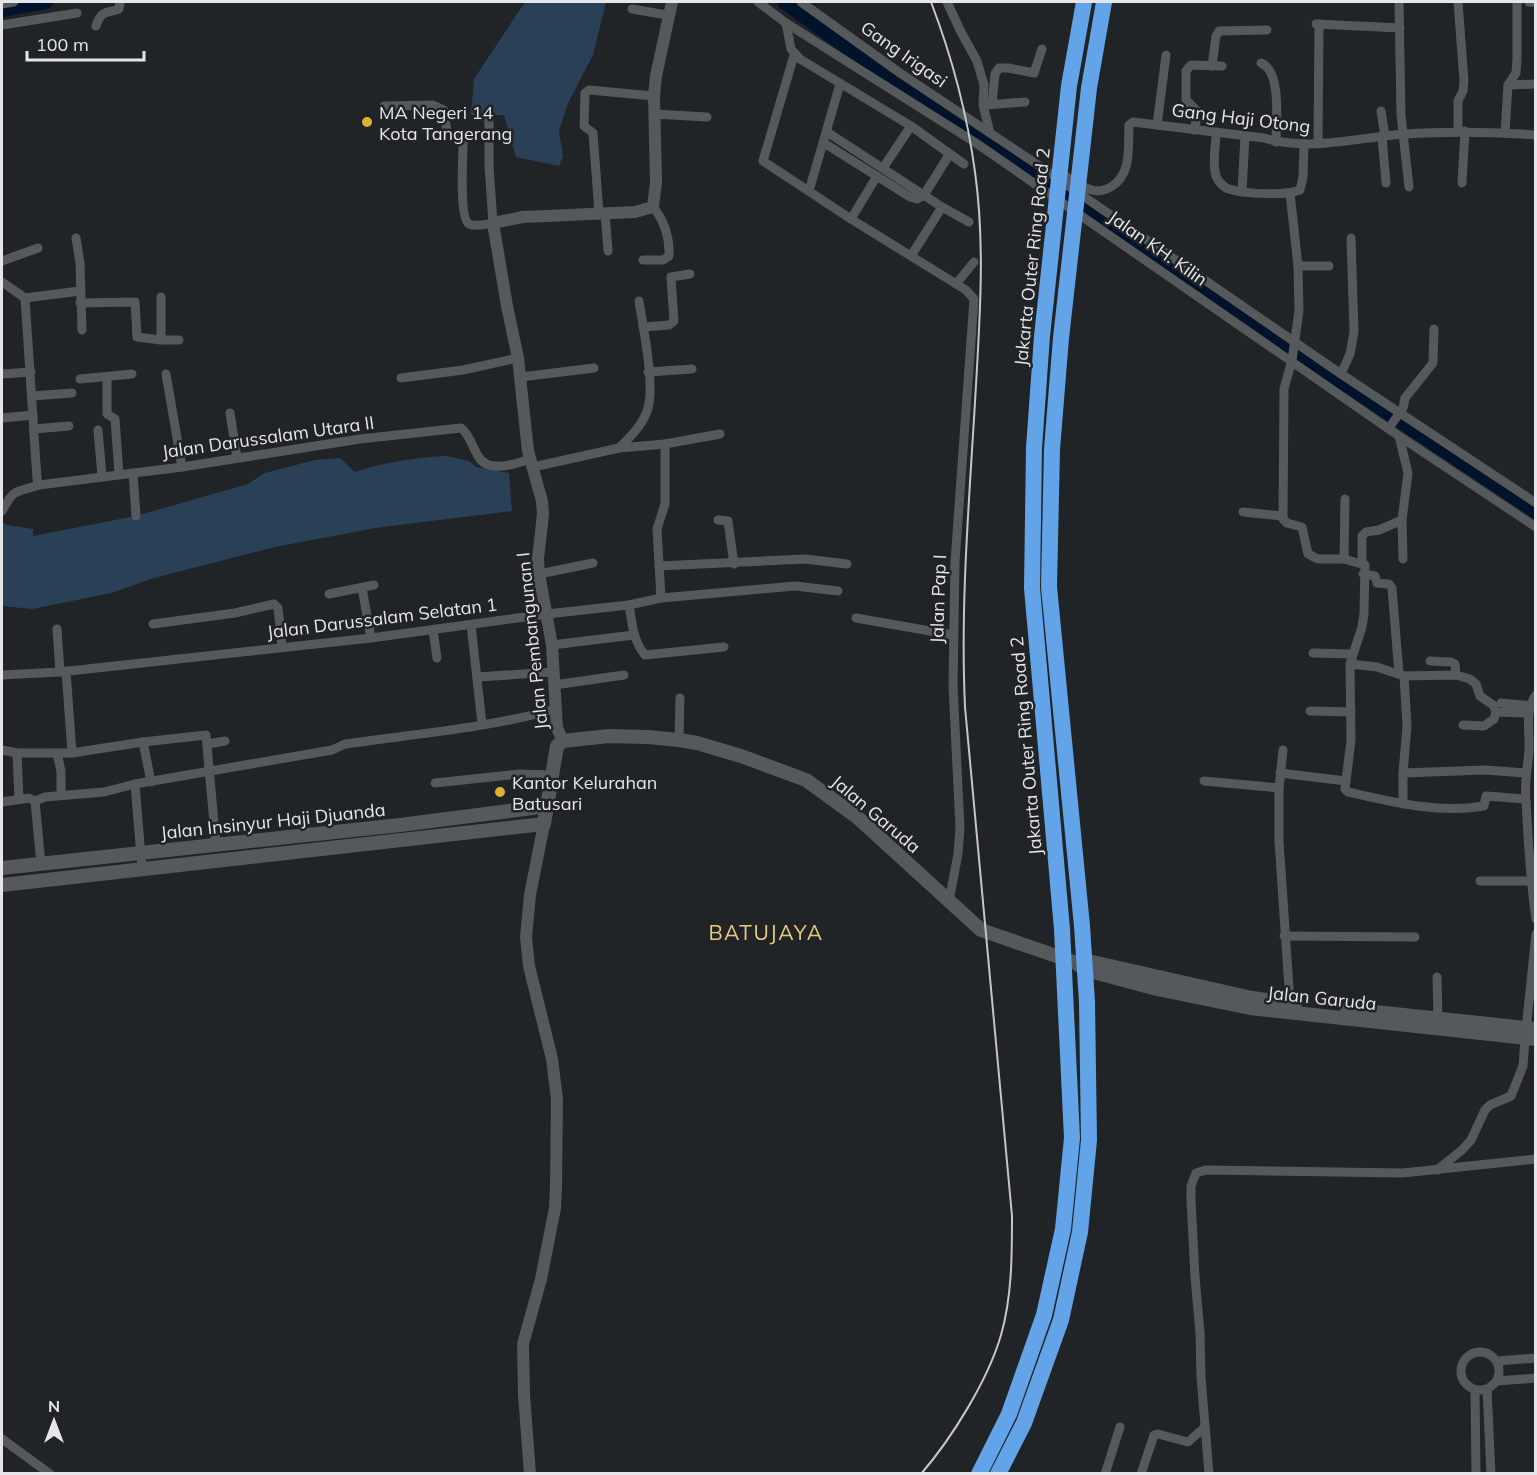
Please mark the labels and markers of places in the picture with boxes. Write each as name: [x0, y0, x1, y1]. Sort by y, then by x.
place label: MA Negeri 14 Kota Tangerang: [379, 101, 512, 145]
marker: MA Negeri 14 Kota Tangerang: [360, 115, 374, 129]
place label: Kantor Kelurahan Batusari: [512, 771, 657, 815]
marker: Kantor Kelurahan Batusari: [493, 785, 507, 799]

